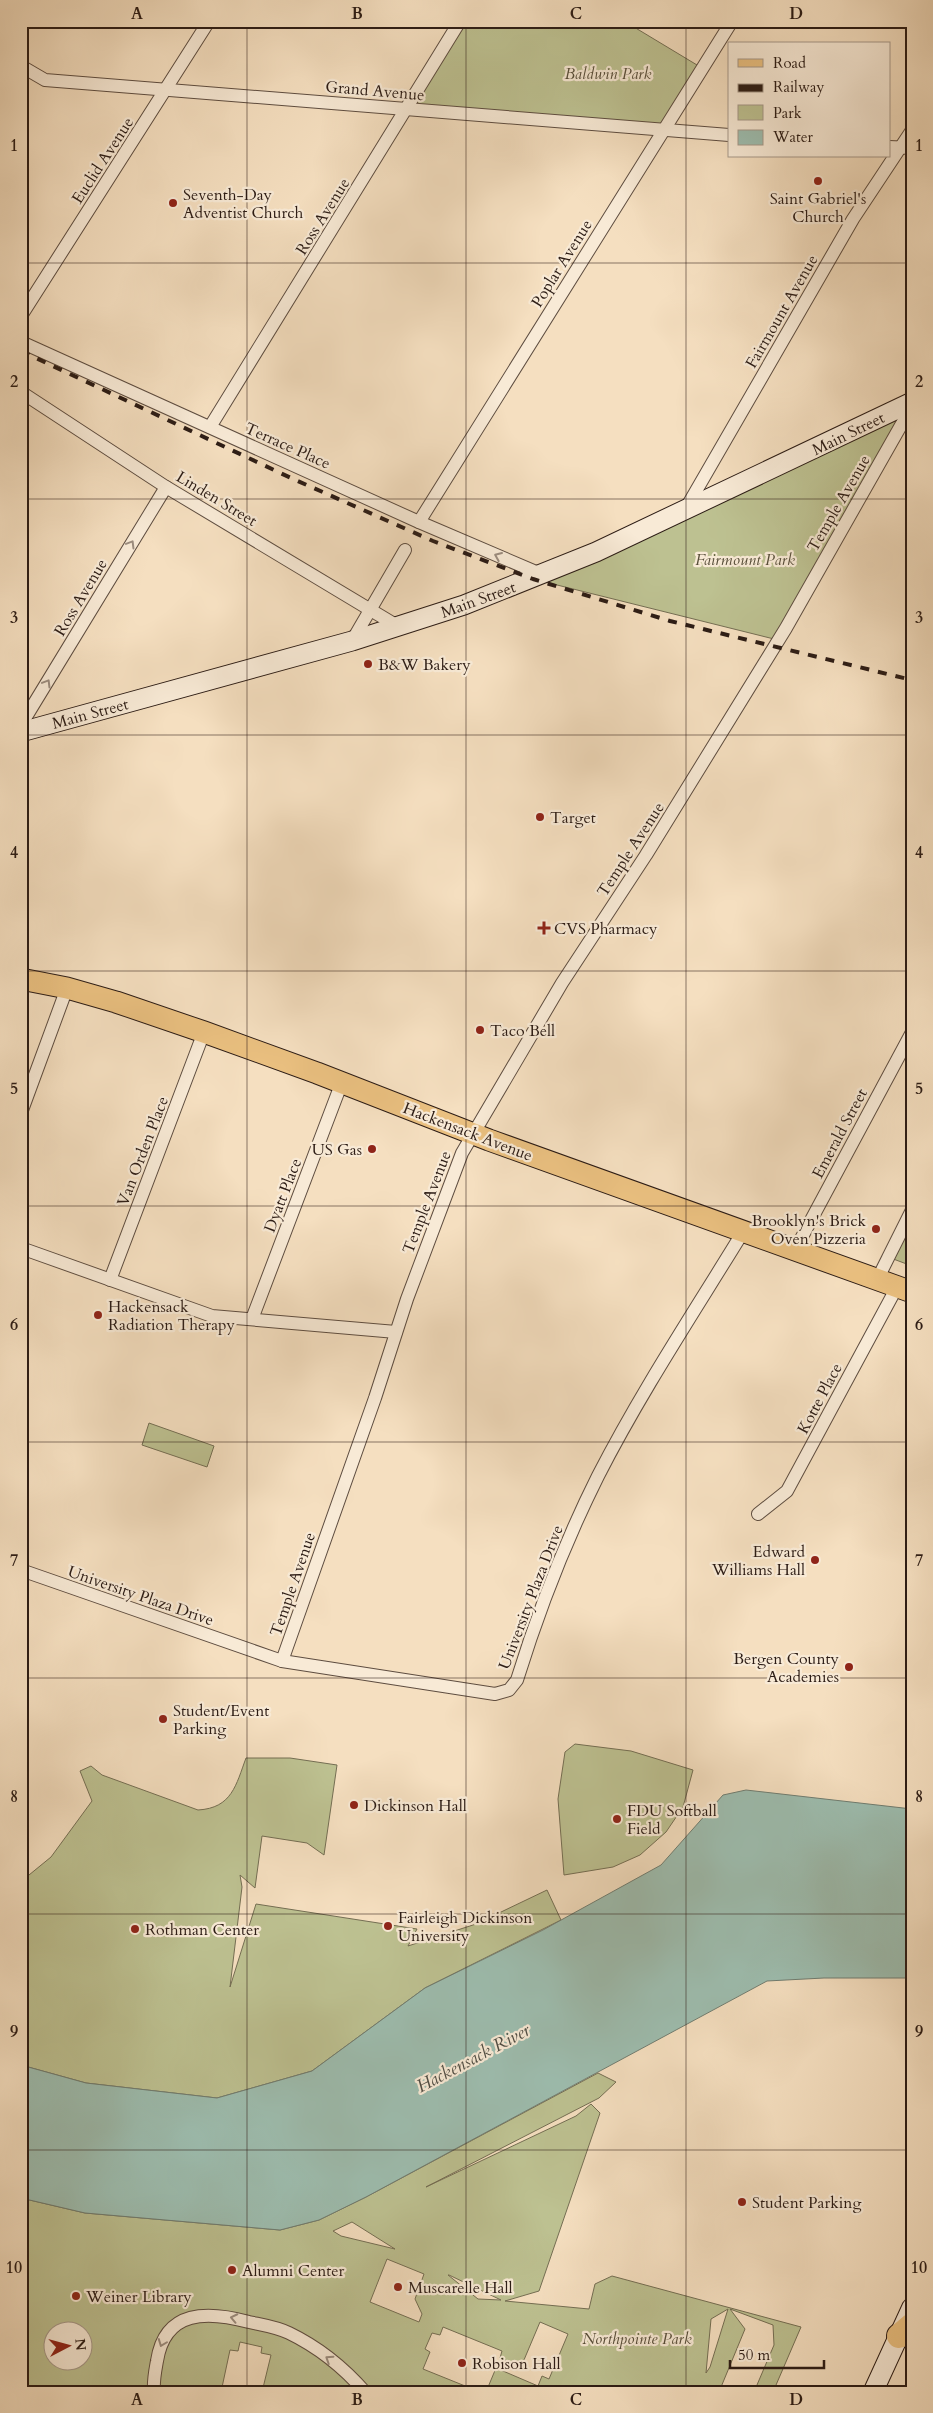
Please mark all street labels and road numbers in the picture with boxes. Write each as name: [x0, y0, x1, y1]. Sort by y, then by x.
street label: Grand Avenue: [325, 76, 425, 106]
street label: Euclid Avenue: [67, 113, 139, 208]
street label: Ross Avenue: [291, 174, 355, 259]
street label: Poplar Avenue: [526, 215, 598, 312]
street label: Fairmount Avenue: [740, 251, 823, 372]
street label: Main Street: [808, 407, 888, 461]
street label: Terrace Place: [241, 417, 334, 475]
street label: Temple Avenue: [802, 451, 876, 556]
street label: Linden Street: [172, 466, 261, 532]
street label: Ross Avenue: [49, 555, 113, 640]
street label: Main Street: [438, 576, 519, 624]
street label: Main Street: [50, 693, 131, 735]
street label: Temple Avenue: [592, 798, 670, 901]
street label: Emerald Street: [807, 1085, 873, 1182]
street label: Van Orden Place: [112, 1093, 174, 1209]
street label: Hackensack Avenue: [400, 1097, 535, 1167]
street label: Temple Avenue: [397, 1148, 457, 1257]
street label: Dyatt Place: [259, 1155, 307, 1236]
street label: Kotte Place: [792, 1359, 848, 1438]
street label: University Plaza Drive: [493, 1522, 569, 1673]
street label: Temple Avenue: [265, 1529, 321, 1639]
street label: University Plaza Drive: [65, 1561, 217, 1631]

